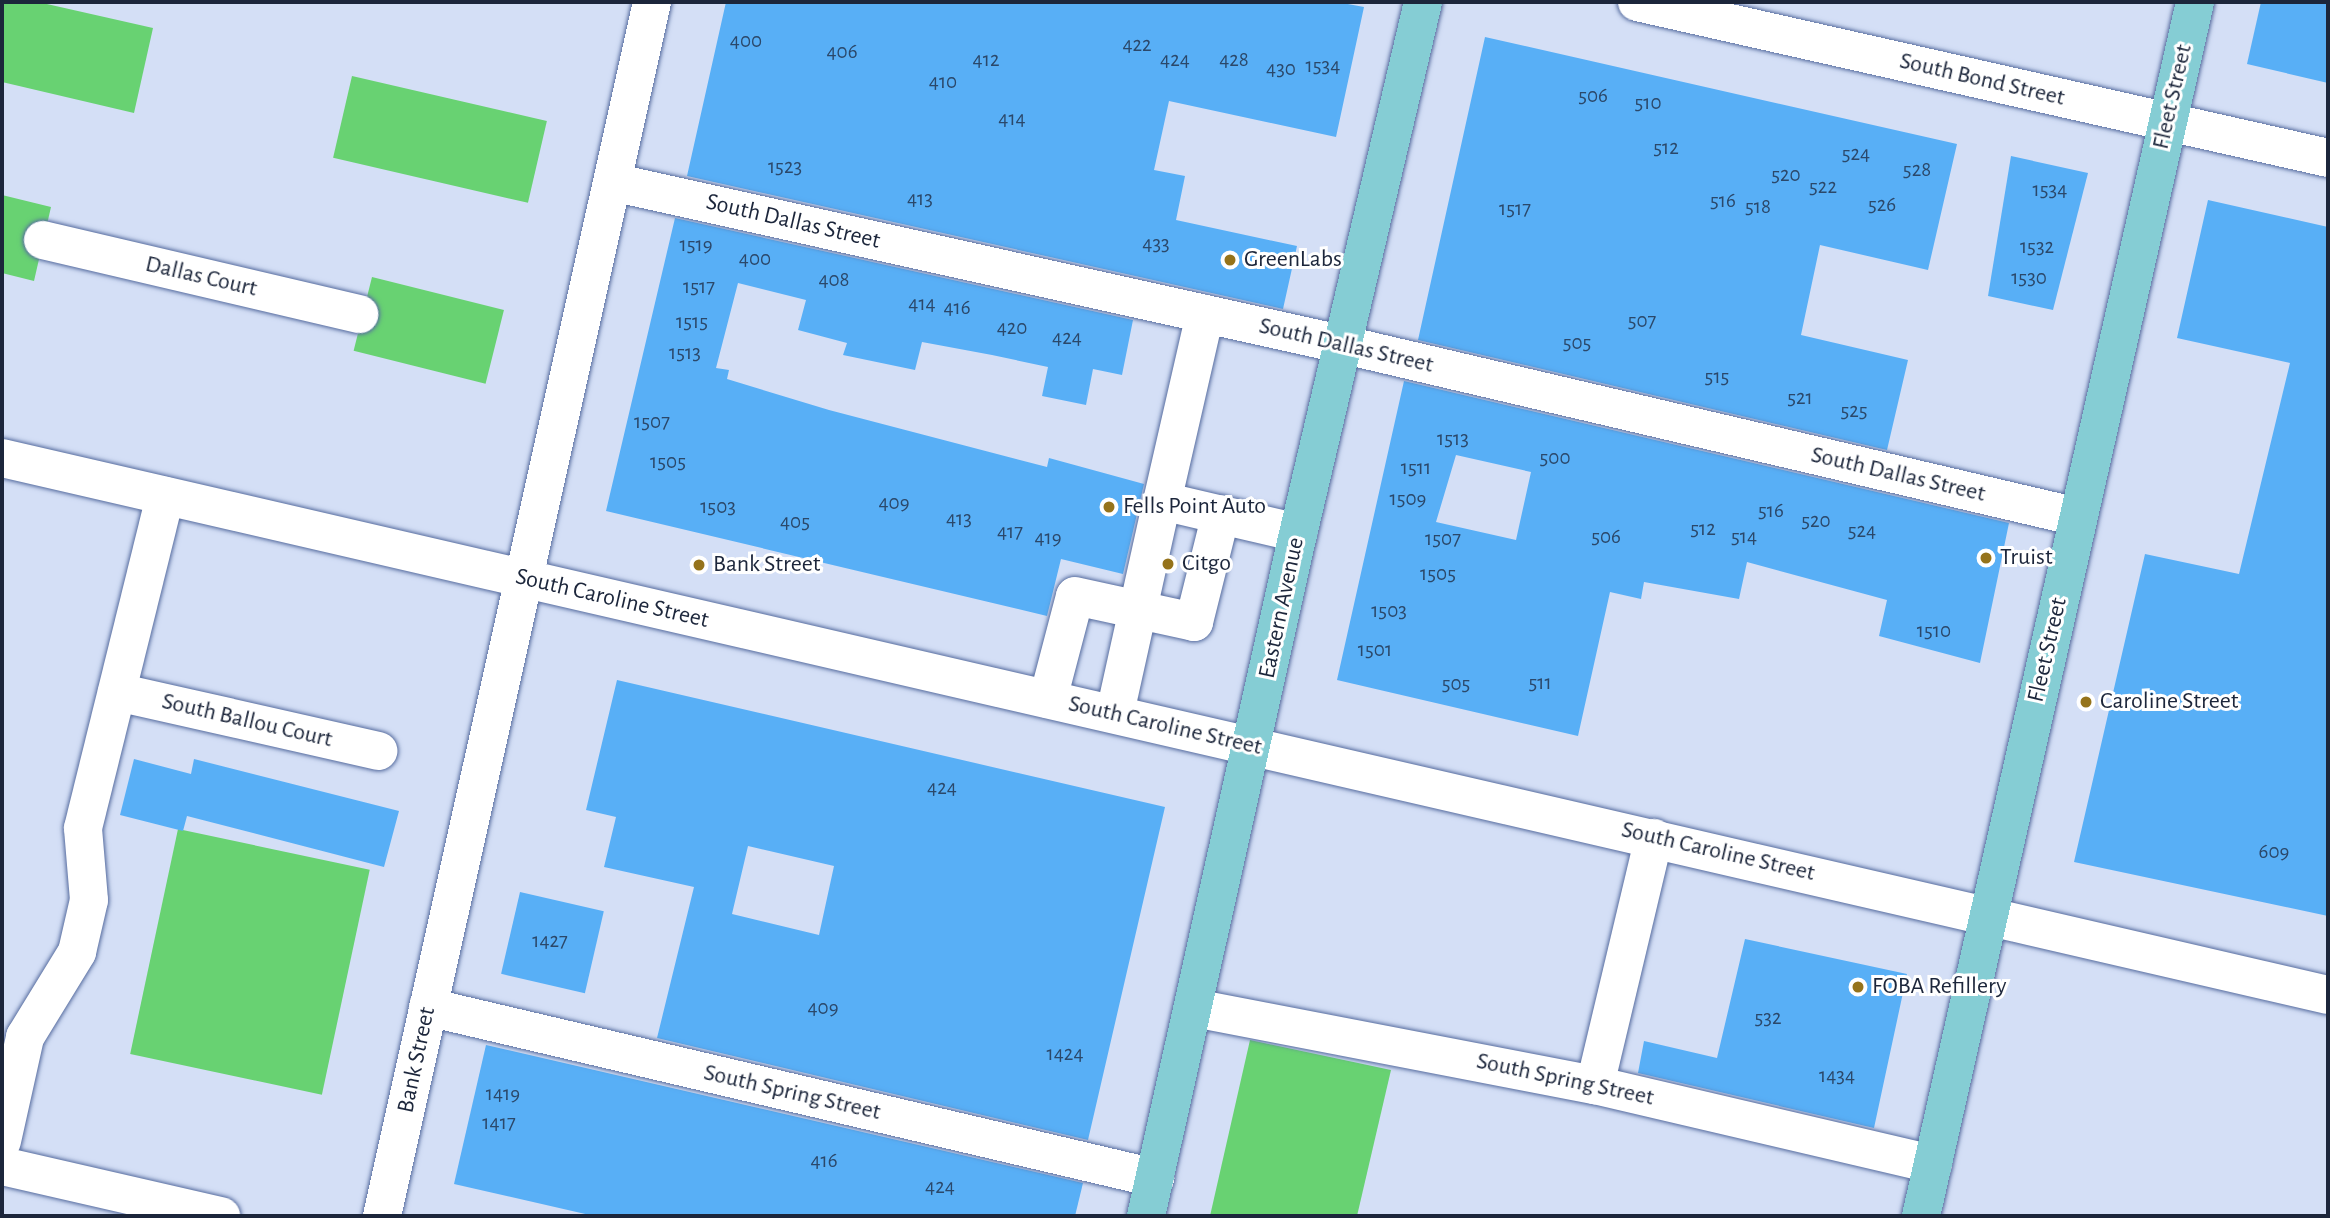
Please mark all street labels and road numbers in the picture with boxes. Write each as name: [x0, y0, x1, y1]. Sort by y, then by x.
street label: Fleet Street: [2147, 42, 2199, 152]
street label: South Bond Street: [1897, 47, 2067, 113]
street label: South Dallas Street: [703, 188, 883, 256]
street label: Dallas Court: [142, 250, 260, 304]
street label: South Dallas Street: [1256, 312, 1436, 380]
street label: South Dallas Street: [1808, 441, 1988, 509]
street label: Eastern Avenue: [1253, 535, 1311, 681]
street label: South Caroline Street: [513, 563, 711, 635]
street label: Fleet Street: [2022, 595, 2074, 705]
street label: South Ballou Court: [159, 687, 335, 755]
street label: South Caroline Street: [1066, 690, 1264, 762]
street label: South Caroline Street: [1619, 816, 1817, 888]
street label: Bank Street: [392, 1004, 442, 1116]
street label: South Spring Street: [1474, 1047, 1656, 1113]
street label: South Spring Street: [701, 1059, 883, 1127]

